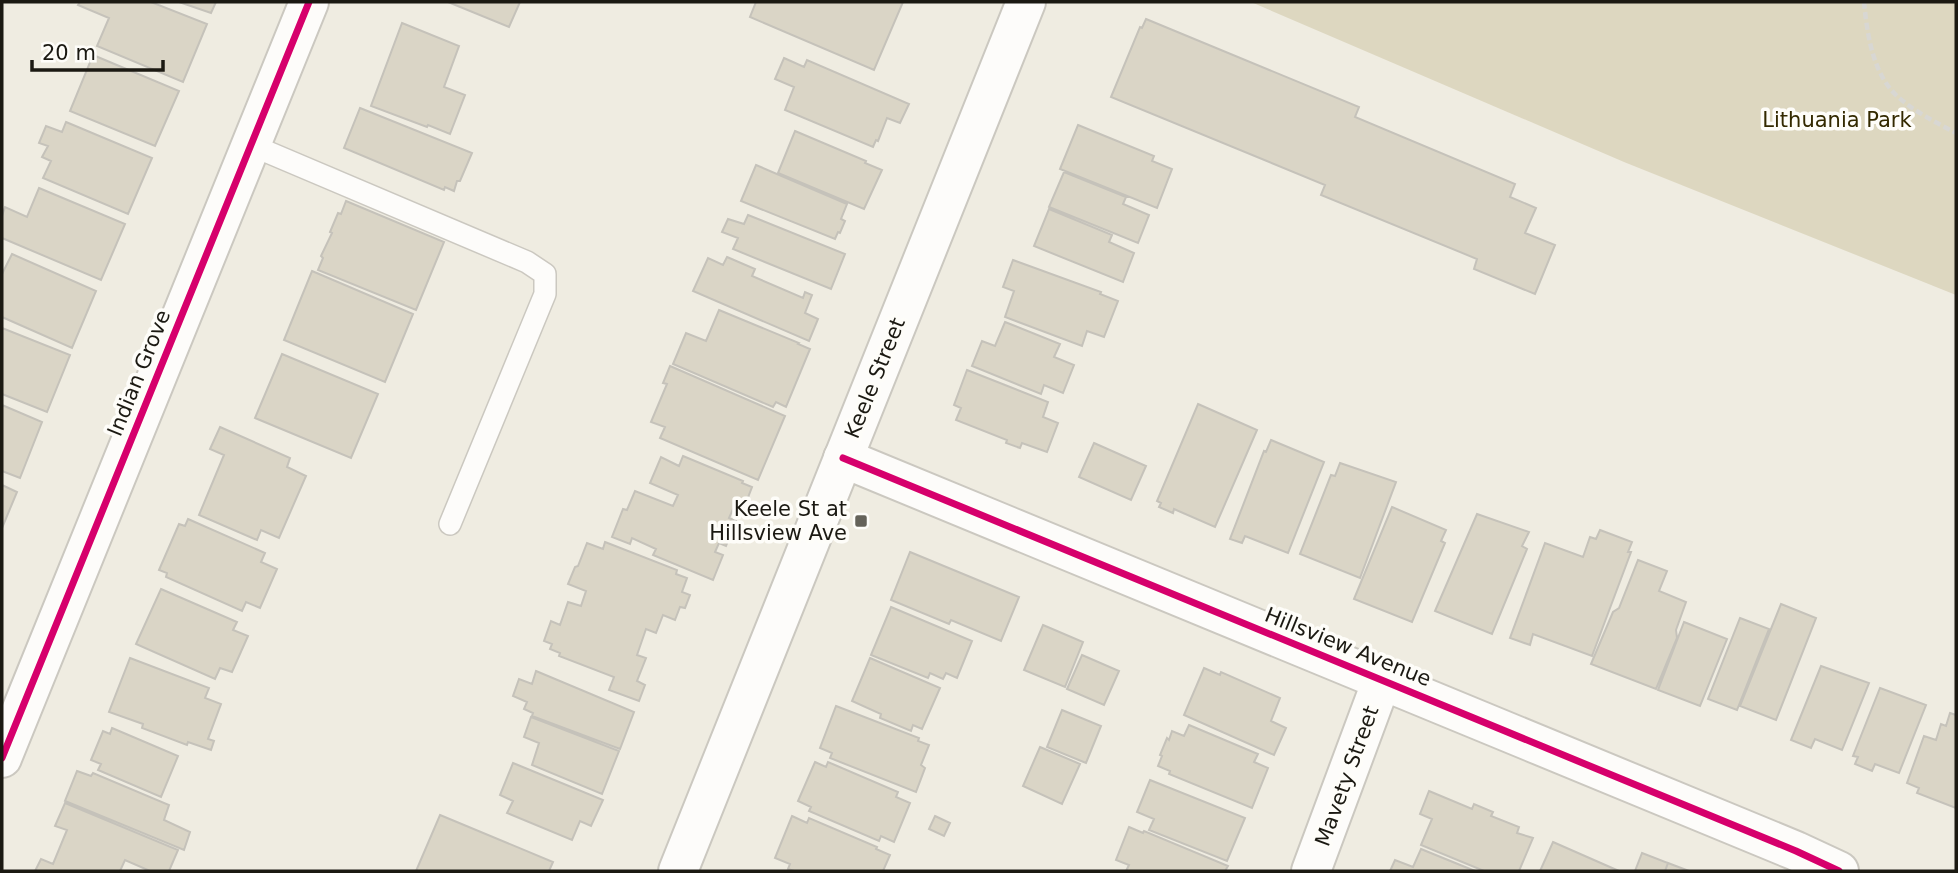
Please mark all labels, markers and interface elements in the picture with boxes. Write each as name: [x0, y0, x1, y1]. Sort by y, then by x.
scale bar: [32, 28, 163, 72]
text: 20 m: [42, 41, 96, 65]
park label: Lithuania Park: [1762, 108, 1913, 132]
street label: Indian Grove: [103, 306, 175, 440]
street label: Keele Street: [840, 314, 910, 442]
place label: Keele St at Hillsview Ave: [709, 497, 847, 545]
marker: Keele St at Hillsview Ave: [853, 513, 869, 529]
street label: Hillsview Avenue: [1261, 603, 1435, 691]
street label: Mavety Street: [1311, 703, 1383, 849]

